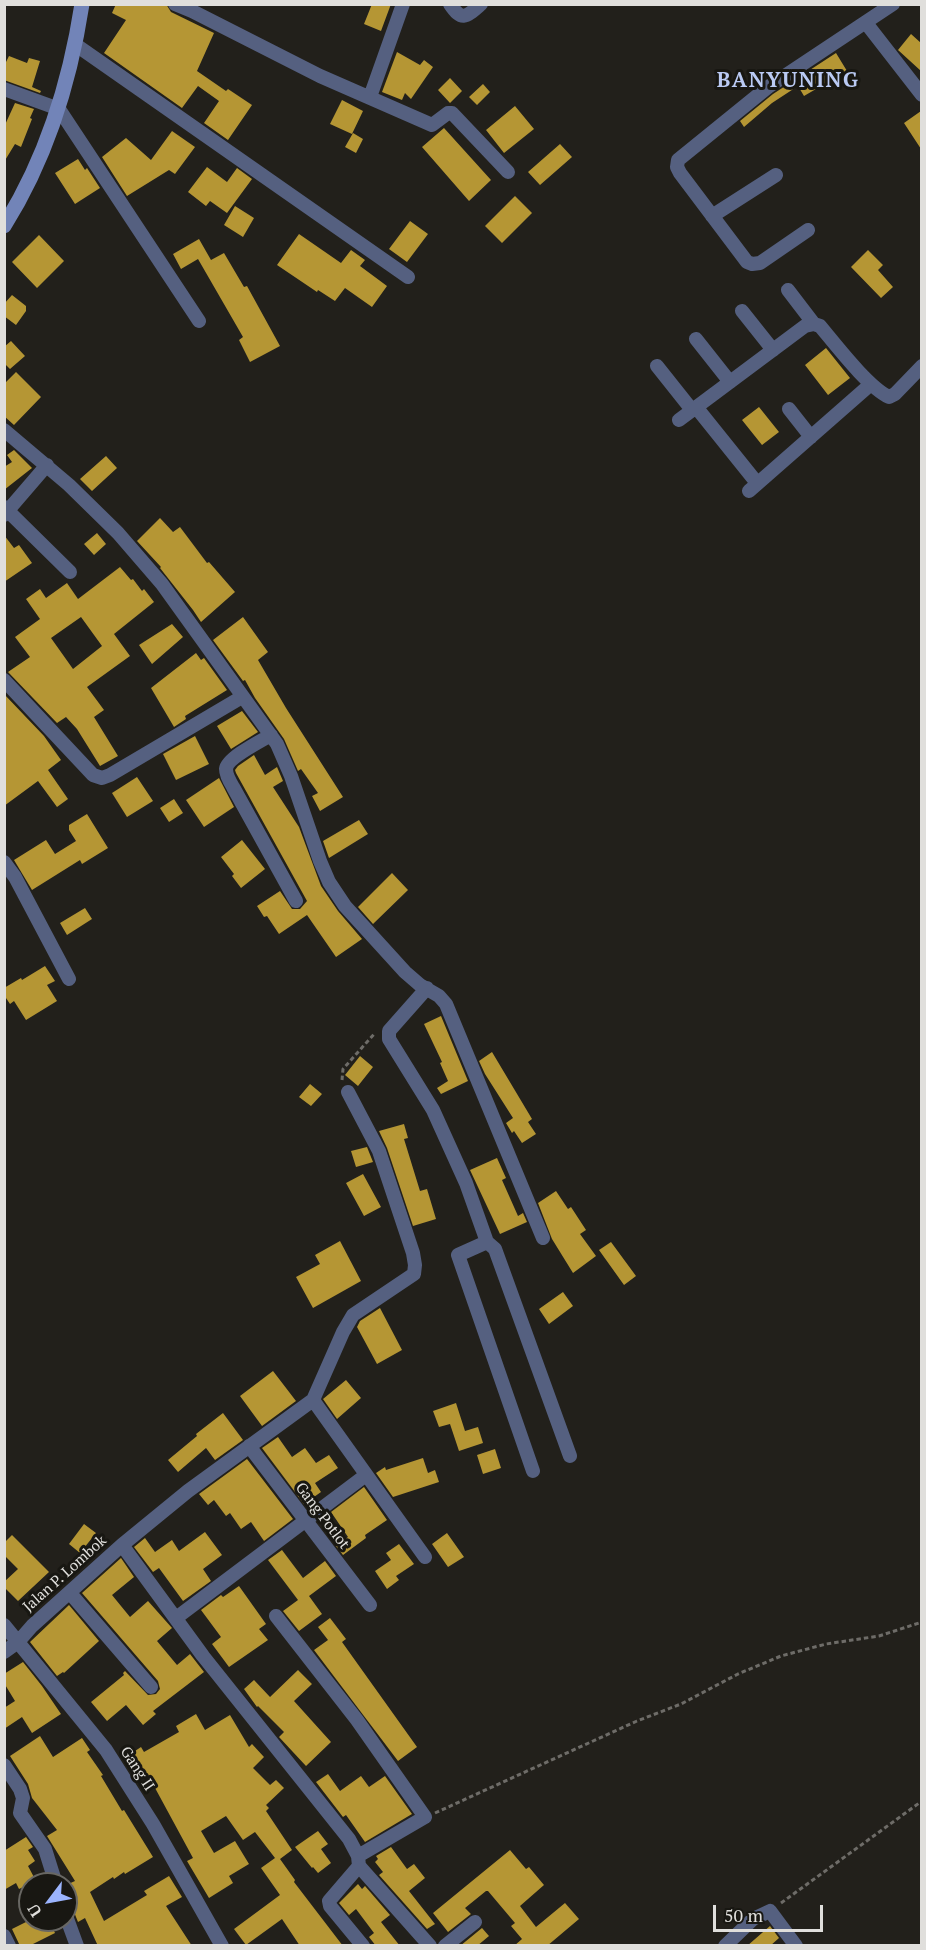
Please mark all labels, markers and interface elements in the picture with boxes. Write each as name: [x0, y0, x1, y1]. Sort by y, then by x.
district label: BANYUNING: [717, 68, 859, 94]
street label: Gang Potlot: [291, 1479, 353, 1553]
street label: Jalan P. Lombok: [20, 1532, 110, 1616]
street label: Gang II: [116, 1744, 158, 1794]
north arrow: [18, 1872, 78, 1932]
scale bar: [716, 1893, 826, 1931]
text: U: [22, 1900, 47, 1921]
text: 50 m: [724, 1903, 763, 1927]

